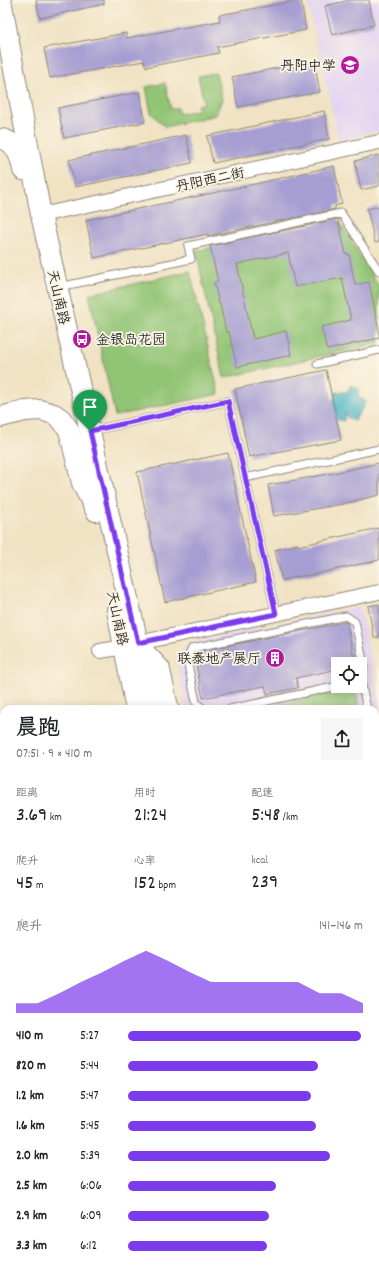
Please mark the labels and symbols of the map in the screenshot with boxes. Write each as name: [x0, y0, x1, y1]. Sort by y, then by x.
school or university icon: 丹阳中学: [339, 54, 361, 76]
place label: 丹阳中学: [280, 57, 336, 77]
street label: 丹阳西二街: [174, 164, 247, 198]
street label: 天山南路: [41, 268, 73, 327]
bus stop icon: 金银岛花园: [71, 328, 93, 350]
place label: 金银岛花园: [96, 331, 166, 351]
pin: [73, 390, 107, 431]
street label: 天山南路: [100, 589, 132, 648]
building icon: 联泰地产展厅: [264, 647, 286, 669]
place label: 联泰地产展厅: [177, 650, 261, 670]

